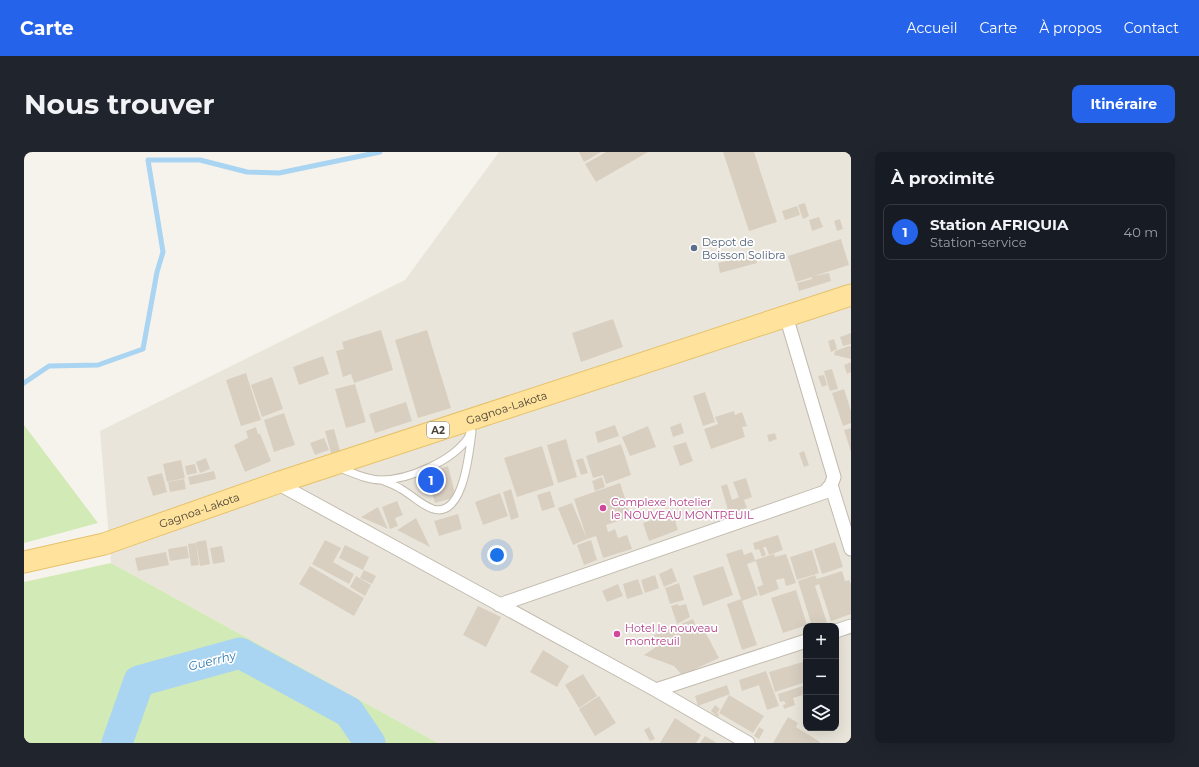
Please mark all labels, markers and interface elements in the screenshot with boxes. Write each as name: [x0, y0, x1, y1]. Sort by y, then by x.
text: Carte: [20, 17, 74, 40]
text: Accueil: [907, 19, 958, 37]
text: Carte: [980, 19, 1017, 37]
text: À propos: [1039, 19, 1102, 37]
text: Contact: [1124, 19, 1179, 37]
button: Itinéraire: [1072, 85, 1175, 123]
text: Nous trouver: [24, 87, 215, 121]
text: À proximité: [891, 168, 995, 188]
text: Station AFRIQUIA: [930, 215, 1068, 234]
text: 1: [902, 224, 908, 240]
text: 40 m: [1124, 224, 1158, 240]
text: Station-service: [930, 234, 1027, 250]
place label: Depot de Boisson Solibra: [702, 235, 786, 262]
marker: Depot de Boisson Solibra: [689, 243, 699, 253]
street label: Gagnoa-Lakota: [464, 388, 549, 428]
road number: A2: [427, 422, 449, 438]
pin: 1: [418, 465, 444, 495]
street label: Gagnoa-Lakota: [157, 490, 241, 531]
place label: Complexe hotelier le NOUVEAU MONTREUIL: [611, 495, 754, 522]
marker: Complexe hotelier le NOUVEAU MONTREUIL: [598, 503, 608, 513]
your location: [487, 545, 507, 565]
place label: Hotel le nouveau montreuil: [625, 621, 718, 648]
map controls: [803, 623, 839, 731]
button: +: [803, 623, 839, 659]
marker: Hotel le nouveau montreuil: [612, 629, 622, 639]
water label: Guerrhy: [187, 647, 239, 674]
button: −: [803, 659, 839, 695]
button: layers: [803, 695, 839, 731]

